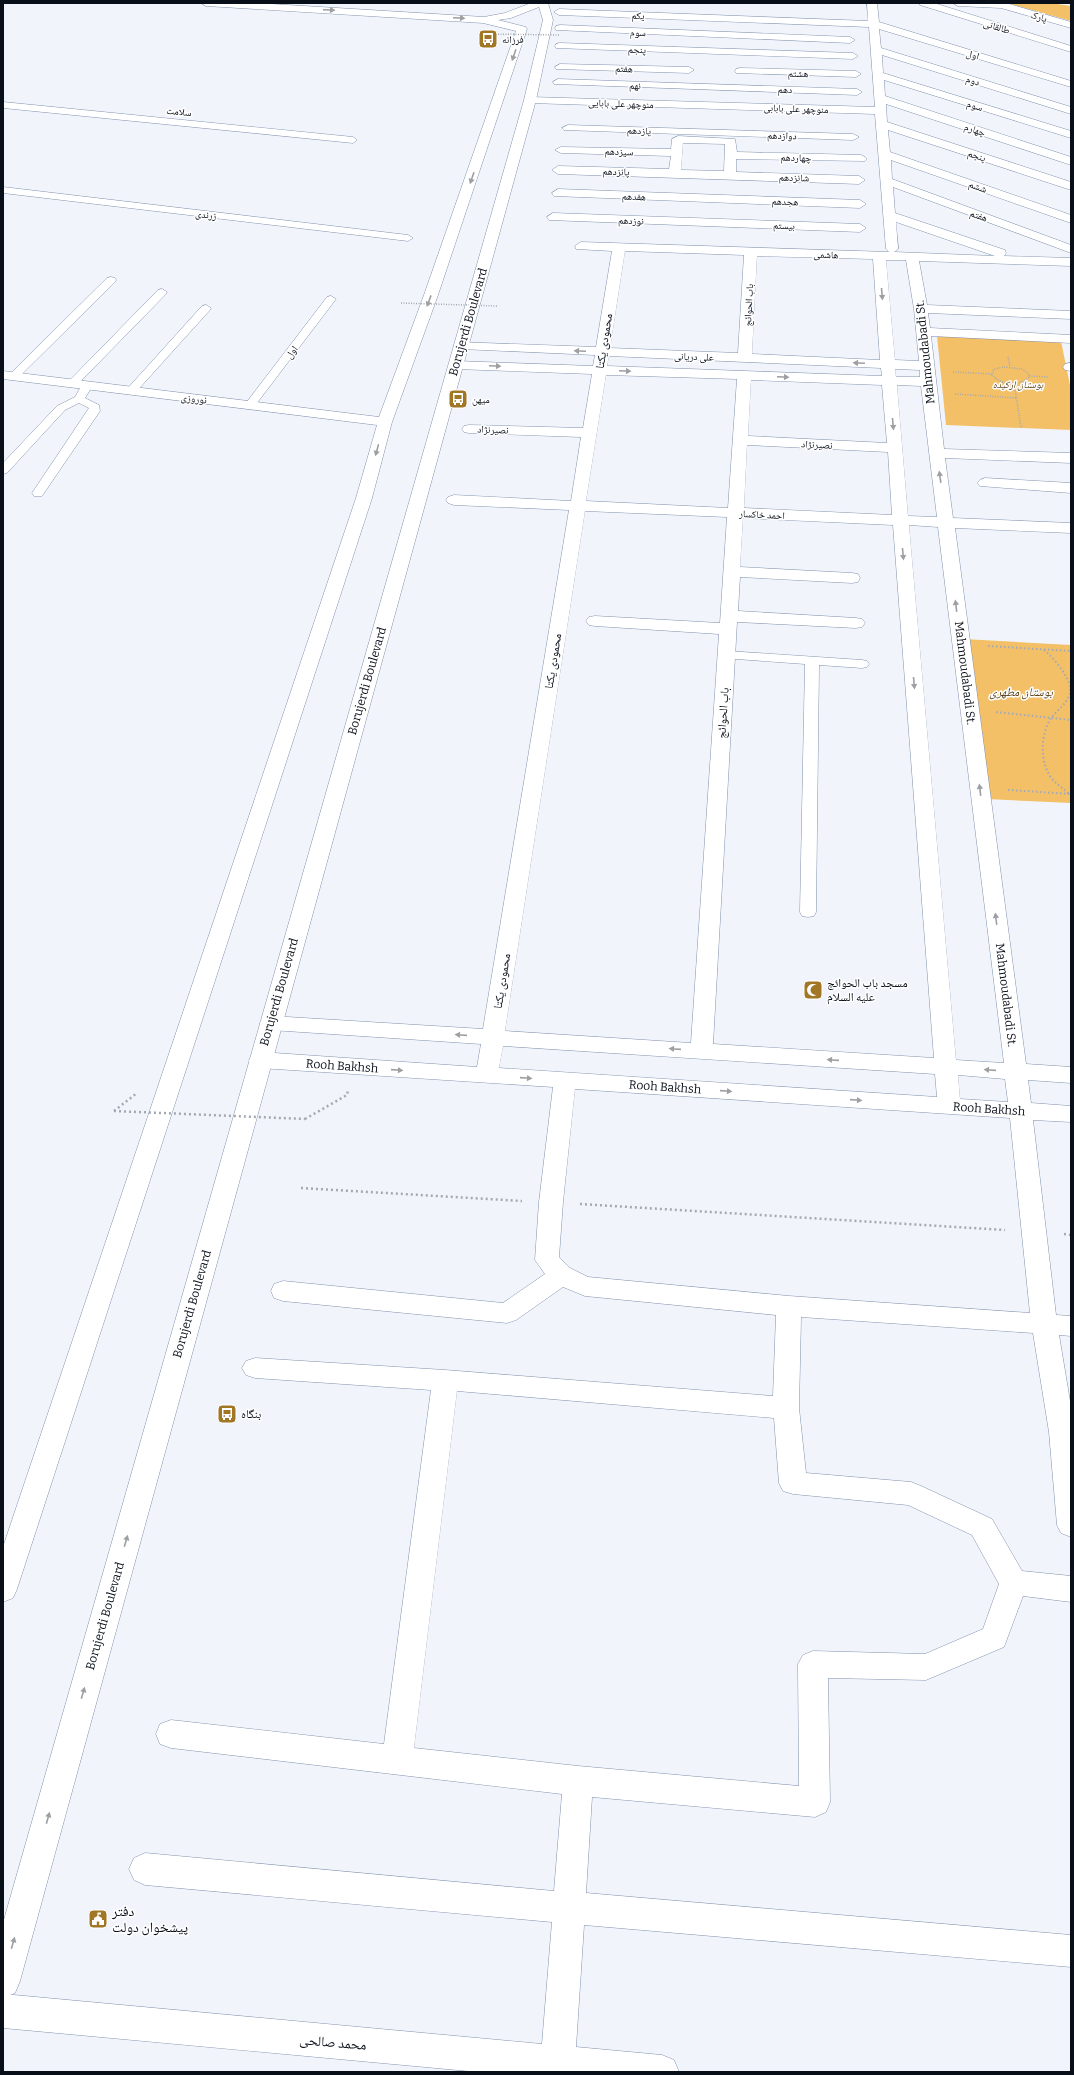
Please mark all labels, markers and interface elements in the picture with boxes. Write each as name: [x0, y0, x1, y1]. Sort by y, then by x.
one-way arrow: [323, 7, 335, 14]
street label: پارک: [1029, 9, 1049, 25]
street label: یکم: [631, 10, 645, 23]
one-way arrow: [453, 15, 465, 22]
street label: طالقانی: [982, 17, 1012, 37]
street label: سوم: [630, 27, 647, 40]
bus stop icon: فرزانه: [477, 28, 499, 50]
place label: فرزانه: [502, 34, 524, 46]
street label: پنجم: [628, 44, 646, 57]
street label: اول: [965, 47, 981, 63]
one-way arrow: [510, 49, 516, 61]
street label: هفتم: [615, 63, 633, 76]
street label: هشتم: [788, 68, 808, 81]
street label: دوم: [964, 73, 981, 90]
street label: نهم: [629, 80, 641, 93]
street label: دهم: [777, 84, 792, 97]
street label: منوچهر علی بابایی: [588, 97, 654, 111]
street label: سوم: [965, 98, 985, 115]
street label: منوچهر علی بابابی: [763, 102, 829, 116]
street label: سلامت: [166, 105, 193, 119]
street label: چهارم: [962, 121, 987, 140]
street label: یازدهم: [627, 125, 651, 138]
street label: دوازدهم: [767, 129, 797, 144]
street label: سیزدهم: [604, 146, 634, 160]
street label: پنجم: [966, 147, 987, 165]
street label: چهاردهم: [780, 151, 812, 166]
street label: پانزدهم: [602, 166, 630, 179]
street label: شانزدهم: [779, 171, 810, 186]
one-way arrow: [468, 172, 474, 184]
street label: ششم: [967, 178, 989, 197]
street label: هفدهم: [622, 191, 646, 204]
street label: هجدهم: [771, 196, 799, 209]
street label: هفتم: [968, 207, 989, 226]
street label: زرندی: [195, 208, 217, 222]
street label: نوزدهم: [618, 215, 644, 228]
street label: بیستم: [773, 220, 795, 233]
street label: هاشمی: [813, 249, 839, 261]
street label: Borujerdi Boulevard: [446, 266, 490, 378]
street label: باب الحوائج: [742, 283, 756, 327]
one-way arrow: [878, 288, 885, 300]
one-way arrow: [426, 295, 432, 307]
street label: Mahmoudabadi St.: [913, 299, 937, 405]
street label: محمودی یکتا: [593, 312, 615, 370]
street label: اول: [283, 344, 301, 361]
one-way arrow: [574, 347, 586, 354]
street label: علی دریانی: [674, 350, 714, 364]
one-way arrow: [852, 360, 865, 366]
one-way arrow: [489, 363, 502, 369]
one-way arrow: [619, 368, 632, 374]
one-way arrow: [777, 373, 789, 380]
park label: بوستان ارکیده: [993, 379, 1044, 391]
bus stop icon: میهن: [447, 388, 469, 410]
street label: نوروزی: [180, 391, 208, 407]
place label: میهن: [472, 394, 490, 406]
one-way arrow: [889, 418, 896, 430]
street label: نصیرنژاد: [477, 423, 509, 437]
street label: نصیرنژاد: [801, 438, 833, 452]
one-way arrow: [374, 443, 380, 456]
one-way arrow: [937, 471, 943, 483]
street label: احمد خاکسار: [738, 508, 785, 522]
one-way arrow: [900, 547, 907, 560]
one-way arrow: [953, 600, 959, 612]
street label: Mahmoudabadi St.: [952, 620, 978, 726]
street label: Borujerdi Boulevard: [345, 625, 389, 737]
street label: محمودی یکتا: [542, 632, 564, 690]
one-way arrow: [910, 677, 917, 689]
park label: بوستان مطهری: [989, 685, 1053, 700]
street label: باب الحوائج: [714, 687, 732, 739]
one-way arrow: [977, 784, 983, 796]
one-way arrow: [993, 913, 999, 925]
street label: Borujerdi Boulevard: [257, 936, 301, 1048]
street label: Mahmoudabadi St.: [993, 942, 1019, 1048]
street label: محمودی یکتا: [491, 952, 513, 1010]
place label: مسجد باب الحوائج علیه السلام: [827, 976, 908, 1005]
mosque icon: مسجد باب الحوائج علیه السلام: [802, 979, 824, 1001]
one-way arrow: [455, 1032, 467, 1039]
one-way arrow: [669, 1046, 681, 1053]
street label: Rooh Bakhsh: [305, 1056, 379, 1076]
one-way arrow: [827, 1056, 839, 1063]
one-way arrow: [391, 1066, 403, 1073]
one-way arrow: [984, 1067, 996, 1074]
one-way arrow: [520, 1075, 532, 1082]
street label: Rooh Bakhsh: [628, 1077, 702, 1097]
one-way arrow: [720, 1088, 732, 1095]
one-way arrow: [850, 1096, 862, 1103]
street label: Rooh Bakhsh: [952, 1099, 1026, 1119]
street label: Borujerdi Boulevard: [170, 1248, 214, 1360]
bus stop icon: بنگاه: [216, 1403, 238, 1425]
place label: بنگاه: [241, 1407, 261, 1421]
one-way arrow: [123, 1535, 129, 1547]
street label: Borujerdi Boulevard: [83, 1560, 127, 1672]
one-way arrow: [80, 1687, 86, 1699]
one-way arrow: [46, 1812, 52, 1825]
place label: دفتر پیشخوان دولت: [111, 1903, 188, 1936]
public building icon: دفتر پیشخوان دولت: [87, 1908, 109, 1930]
one-way arrow: [11, 1937, 17, 1950]
street label: محمد صالحی: [299, 2031, 367, 2054]

